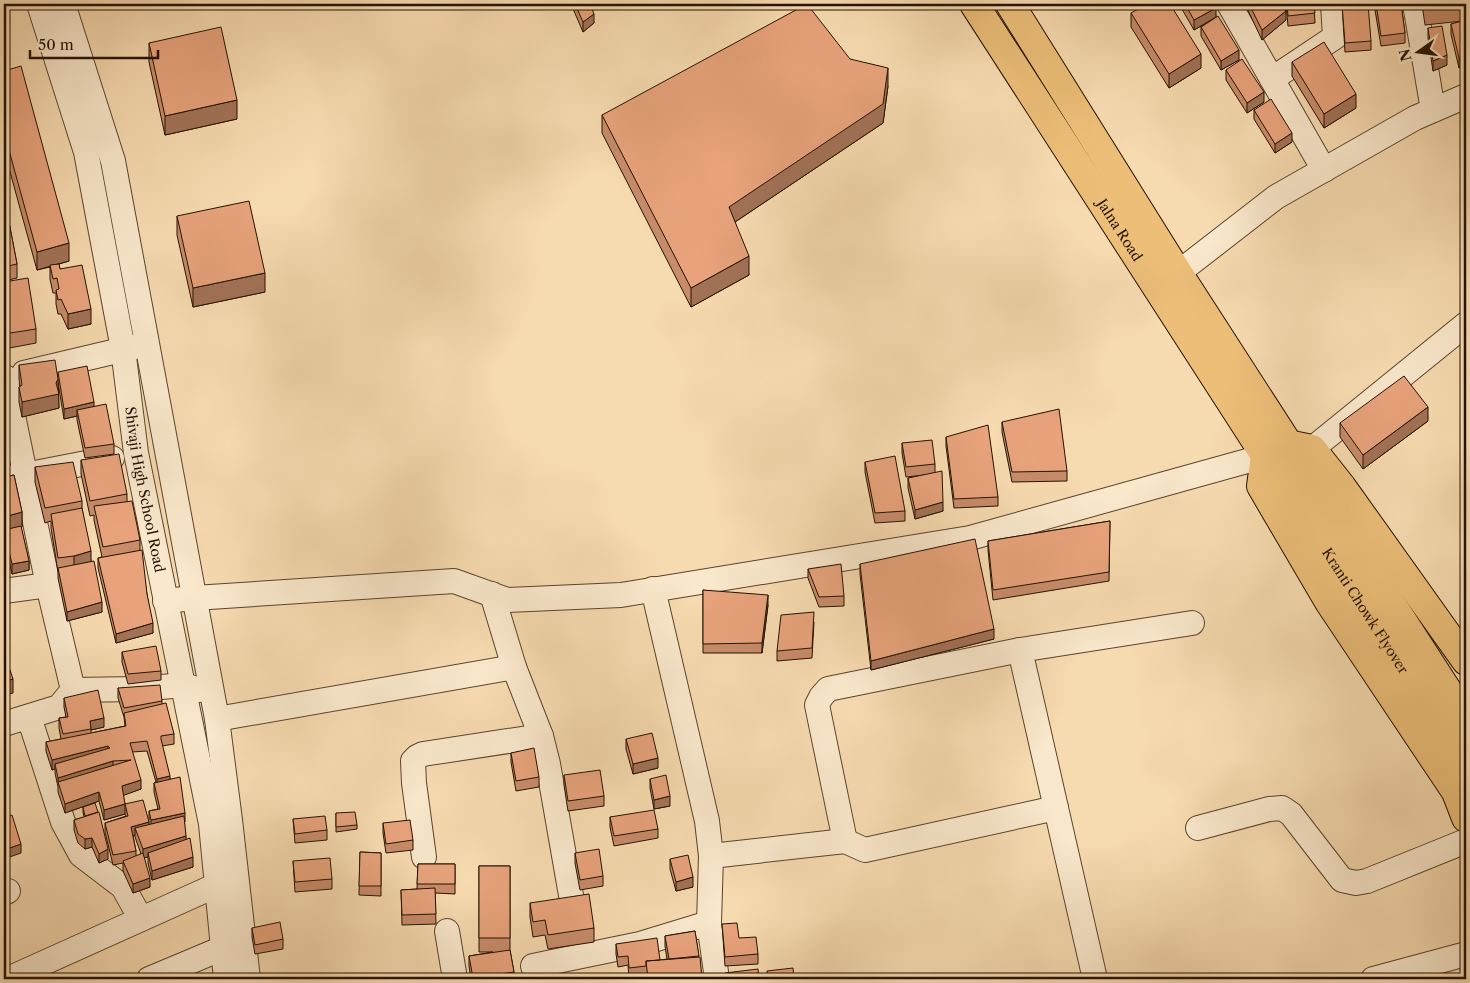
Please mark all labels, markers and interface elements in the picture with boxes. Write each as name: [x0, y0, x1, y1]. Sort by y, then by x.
scale bar: [30, 28, 158, 60]
north arrow: [1392, 28, 1442, 78]
text: 50 m: [38, 35, 74, 54]
text: N: [1395, 47, 1416, 63]
street label: Jalna Road: [1092, 194, 1147, 265]
street label: Shivaji High School Road: [121, 406, 169, 574]
street label: Kranti Chowk Flyover: [1318, 544, 1413, 677]

